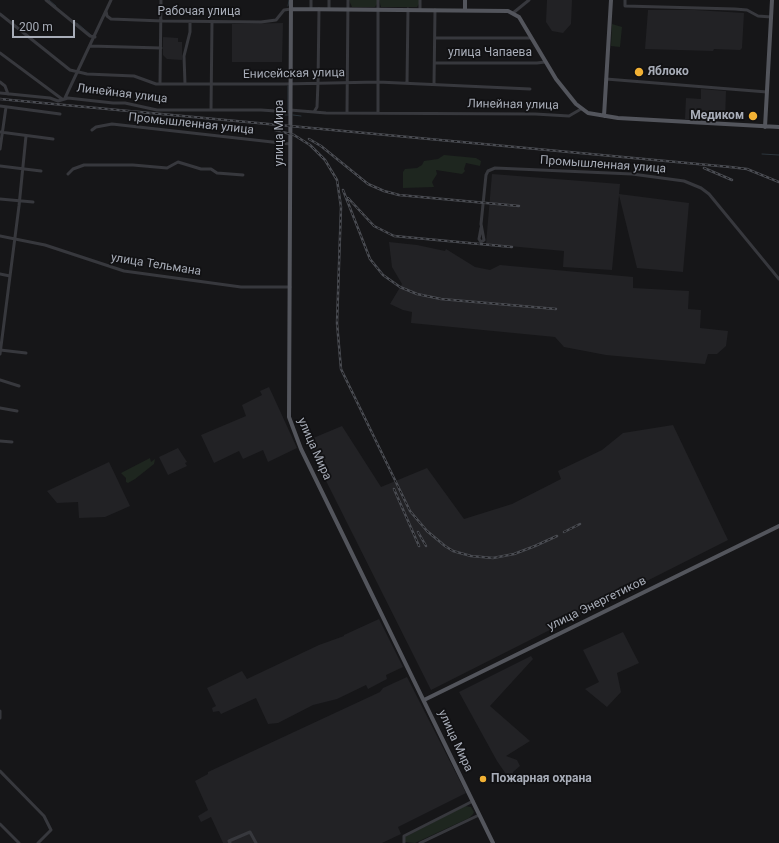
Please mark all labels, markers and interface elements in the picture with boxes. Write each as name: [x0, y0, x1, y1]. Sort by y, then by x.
street label: Рабочая улица: [157, 5, 241, 19]
scale bar: [14, 12, 77, 38]
text: 200 m: [19, 20, 53, 34]
street label: улица Чапаева: [448, 46, 532, 60]
place label: Яблоко: [648, 65, 689, 79]
street label: Енисейская улица: [243, 66, 345, 82]
marker: Яблоко: [633, 66, 645, 78]
street label: Линейная улица: [76, 81, 168, 107]
street label: Линейная улица: [467, 97, 559, 113]
street label: улица Мира: [273, 100, 287, 166]
place label: Медиком: [690, 109, 744, 123]
street label: Промышленная улица: [127, 110, 255, 138]
marker: Медиком: [747, 110, 759, 122]
street label: Промышленная улица: [540, 153, 666, 177]
street label: улица Тельмана: [110, 251, 202, 279]
street label: улица Мира: [294, 416, 334, 482]
street label: улица Энергетиков: [545, 574, 649, 634]
street label: улица Мира: [434, 708, 476, 774]
place label: Пожарная охрана: [491, 772, 592, 786]
marker: Пожарная охрана: [478, 774, 488, 784]

